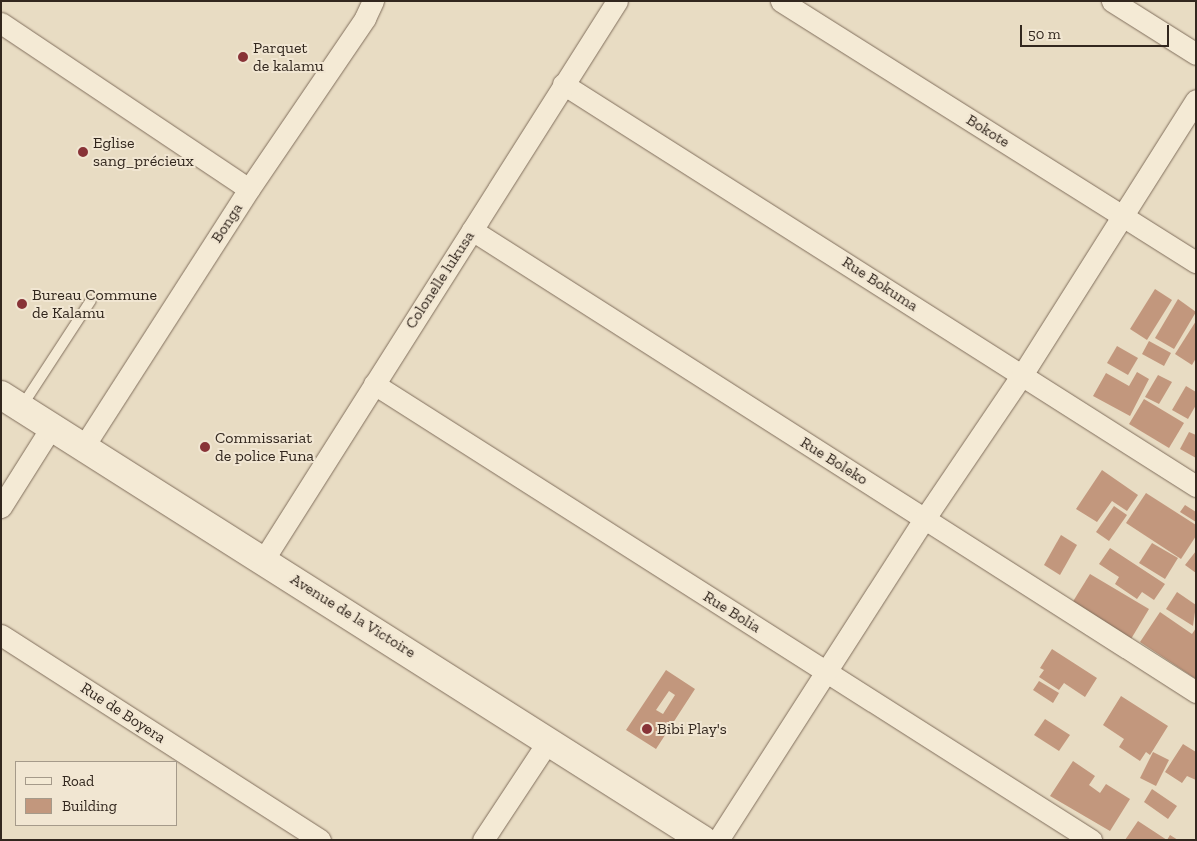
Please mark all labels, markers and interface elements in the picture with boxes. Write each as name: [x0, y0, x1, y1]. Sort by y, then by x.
scale bar: [1022, 15, 1171, 47]
text: 50 m: [1028, 25, 1061, 43]
place label: Parquet de kalamu: [253, 38, 324, 76]
marker: Parquet de kalamu: [237, 51, 249, 63]
street label: Bokote: [963, 110, 1013, 152]
place label: Eglise sang_précieux: [93, 133, 194, 171]
marker: Eglise sang_précieux: [77, 146, 89, 158]
street label: Bonga: [207, 200, 247, 246]
street label: Colonelle lukusa: [401, 228, 479, 332]
street label: Rue Bokuma: [838, 252, 922, 316]
place label: Bureau Commune de Kalamu: [32, 285, 157, 323]
marker: Bureau Commune de Kalamu: [16, 298, 28, 310]
place label: Commissariat de police Funa: [215, 428, 314, 466]
street label: Rue Boleko: [797, 433, 871, 489]
marker: Commissariat de police Funa: [199, 441, 211, 453]
street label: Avenue de la Victoire: [287, 570, 419, 662]
street label: Rue Bolia: [700, 587, 764, 637]
street label: Rue de Boyera: [77, 678, 169, 748]
place label: Bibi Play's: [657, 719, 727, 739]
marker: Bibi Play's: [641, 723, 653, 735]
legend: [15, 761, 178, 826]
text: Road: [62, 772, 94, 790]
text: Building: [62, 797, 117, 815]

